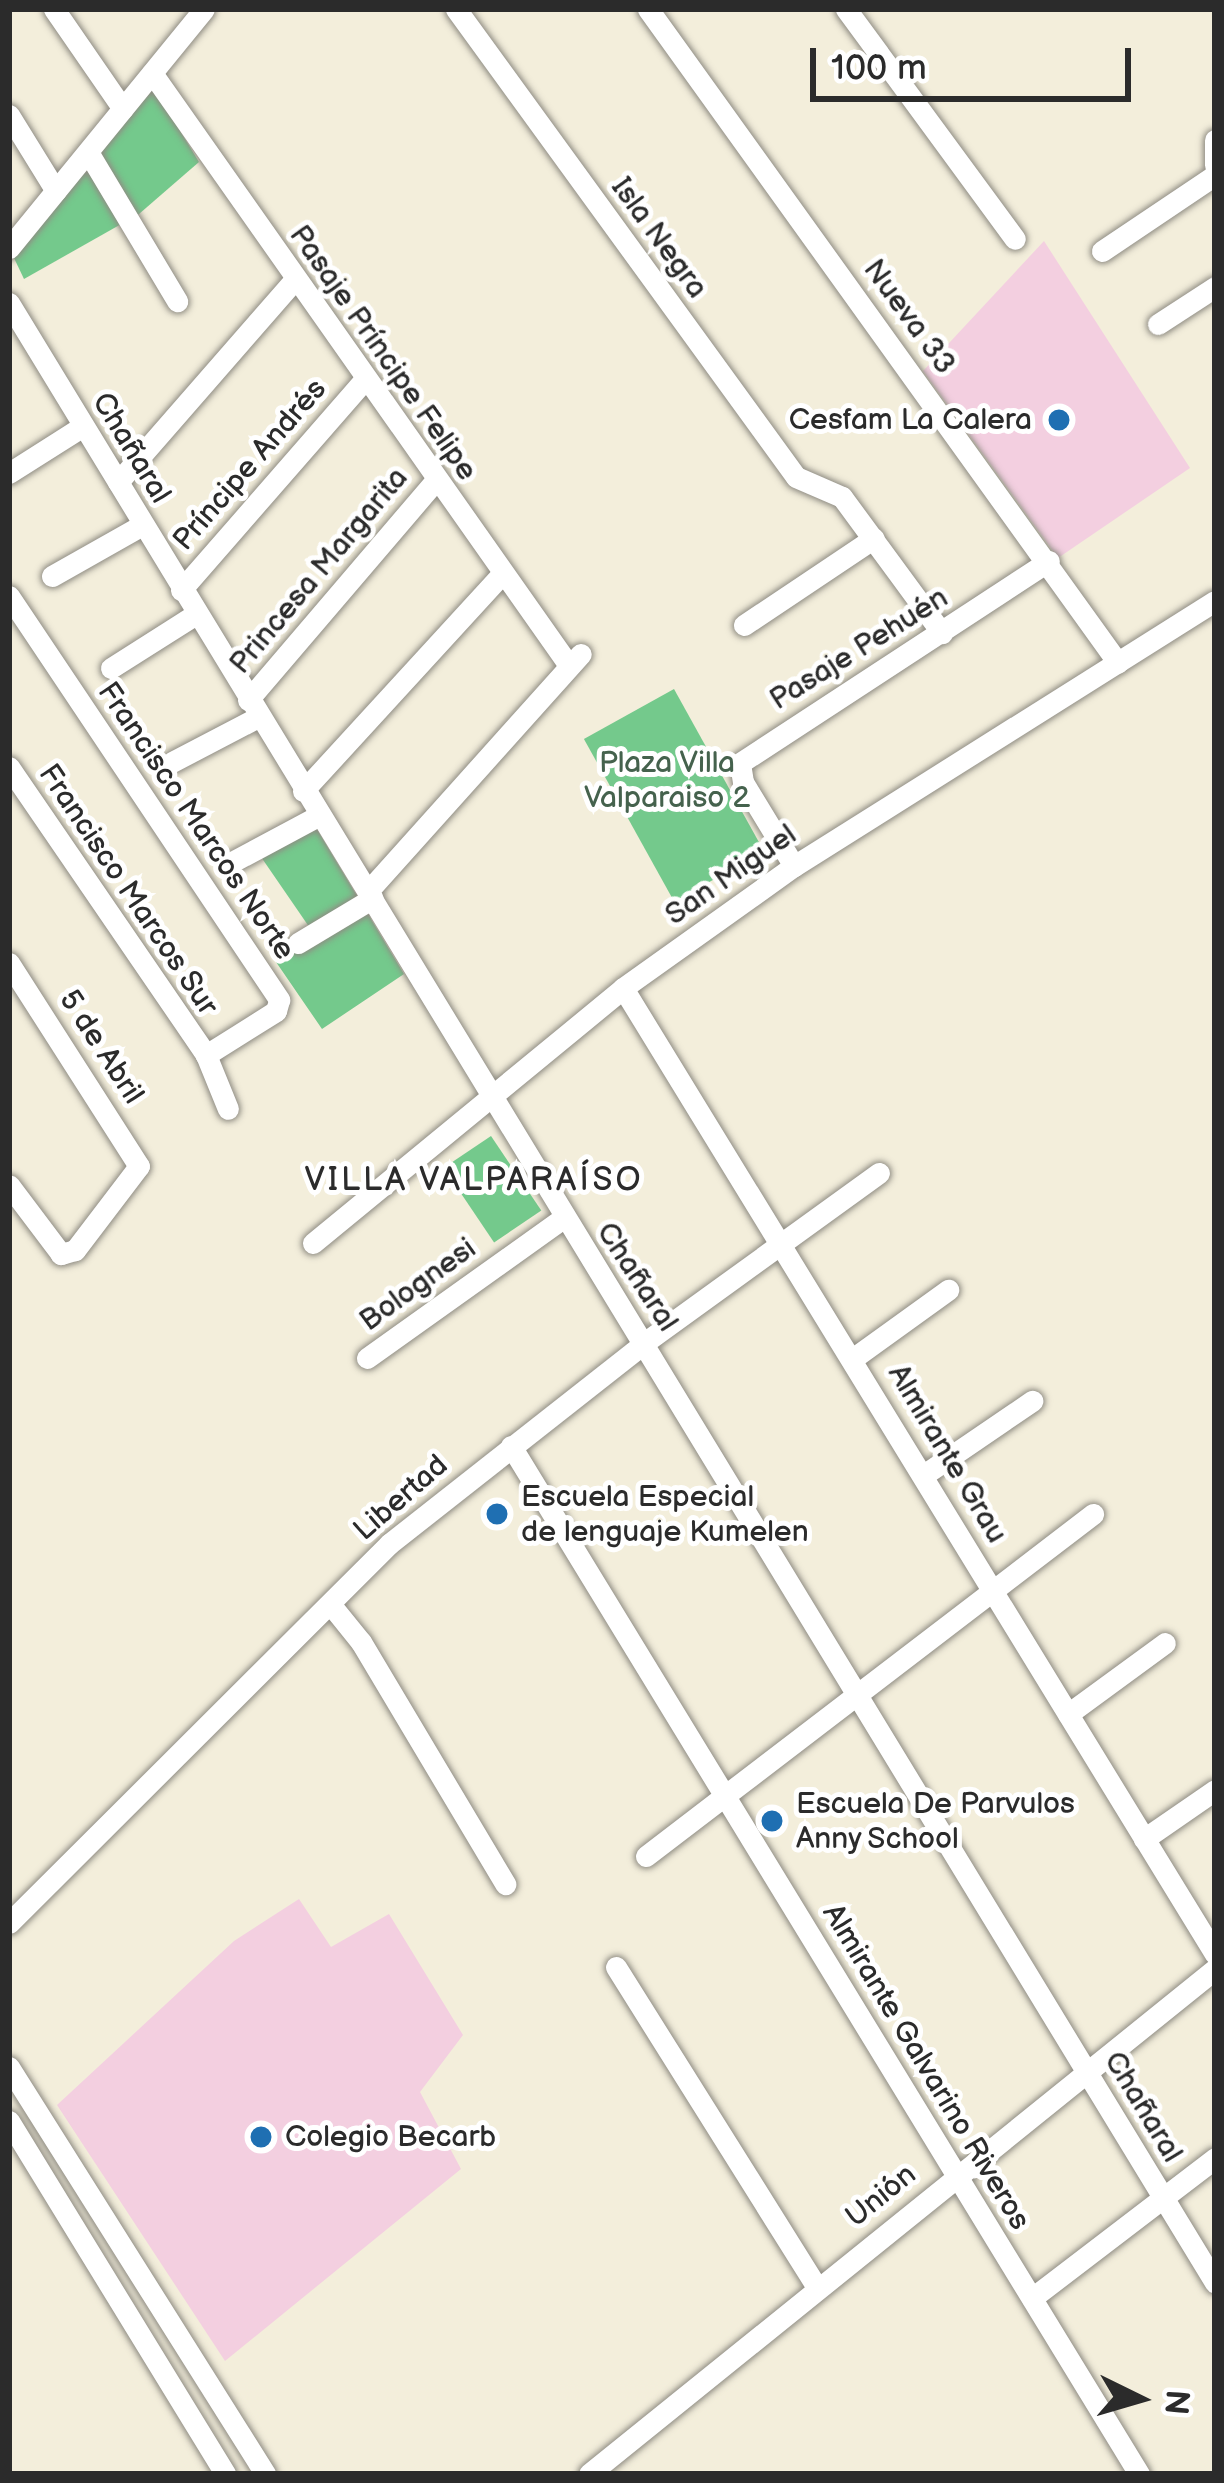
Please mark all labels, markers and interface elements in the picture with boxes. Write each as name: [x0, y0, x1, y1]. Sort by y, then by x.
scale bar: [816, 24, 1137, 98]
text: 100 m: [831, 47, 927, 90]
street label: Isla Negra: [603, 171, 715, 305]
street label: Pasaje Príncipe Felipe: [281, 219, 485, 487]
street label: Nueva 33: [855, 253, 963, 381]
street label: Príncipe Andrés: [166, 372, 334, 558]
street label: Chañaral: [84, 386, 178, 510]
place label: Cesfam La Calera: [789, 402, 1032, 438]
marker: Cesfam La Calera: [1043, 404, 1075, 436]
street label: Princesa Margarita: [222, 461, 416, 681]
street label: Pasaje Pehuén: [763, 580, 955, 718]
street label: Francisco Marcos Norte: [90, 675, 302, 967]
park label: Plaza Villa Valparaiso 2: [584, 745, 750, 816]
street label: Francisco Marcos Sur: [30, 757, 226, 1023]
street label: San Miguel: [659, 817, 803, 933]
street label: 5 de Abril: [51, 983, 151, 1111]
district label: VILLA VALPARAÍSO: [304, 1161, 644, 1201]
street label: Chañaral: [588, 1216, 686, 1338]
street label: Bolognesi: [353, 1231, 483, 1339]
street label: Almirante Grau: [880, 1358, 1014, 1550]
street label: Libertad: [347, 1447, 455, 1549]
place label: Escuela Especial de lenguaje Kumelen: [521, 1479, 809, 1550]
marker: Escuela Especial de lenguaje Kumelen: [484, 1501, 510, 1527]
place label: Escuela De Parvulos Anny School: [796, 1786, 1075, 1856]
marker: Escuela De Parvulos Anny School: [759, 1808, 785, 1834]
street label: Almirante Galvarino Riveros: [814, 1898, 1038, 2236]
street label: Chañaral: [1096, 2045, 1190, 2169]
place label: Colegio Becarb: [285, 2119, 496, 2155]
marker: Colegio Becarb: [248, 2124, 274, 2150]
street label: Unión: [839, 2157, 923, 2235]
north arrow: [1080, 2339, 1200, 2459]
text: N: [1155, 2388, 1197, 2416]

